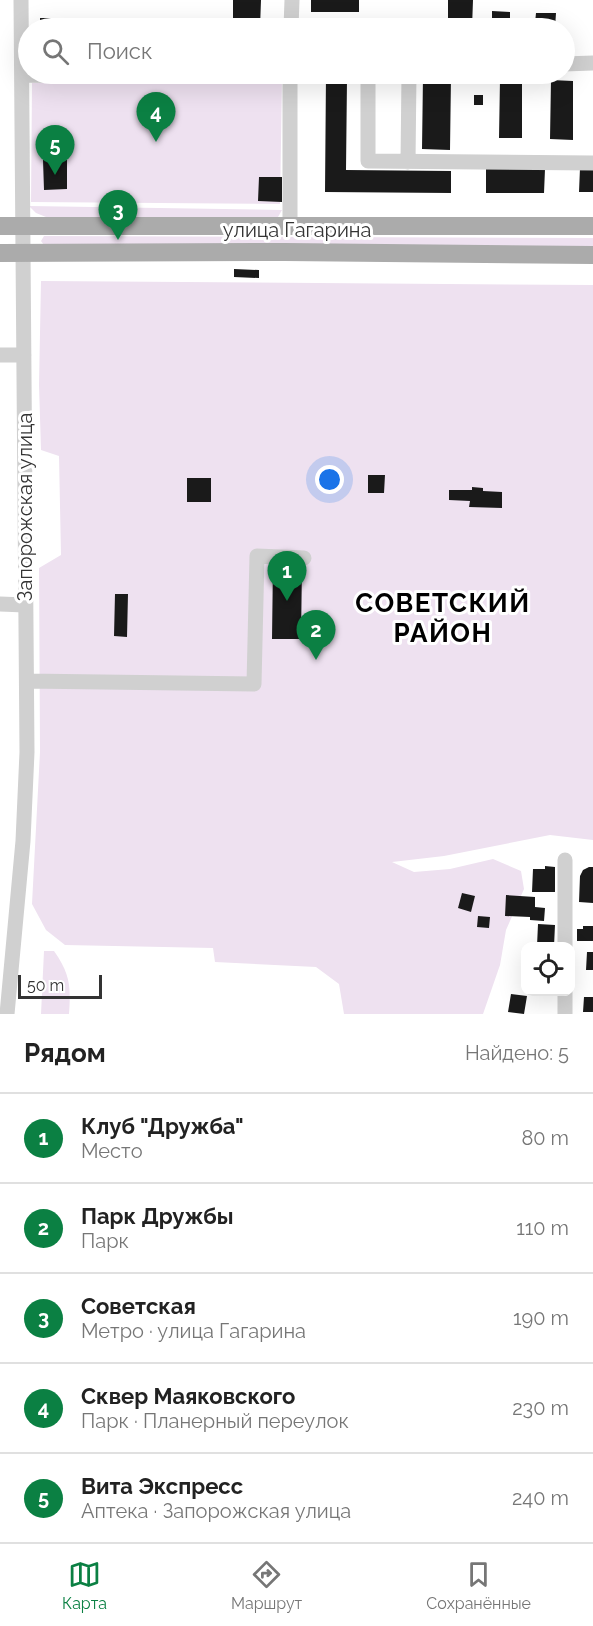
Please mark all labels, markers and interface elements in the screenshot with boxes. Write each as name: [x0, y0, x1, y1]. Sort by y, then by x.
search box: [18, 18, 575, 84]
icon: search: [39, 35, 72, 68]
text: Поиск: [87, 38, 152, 64]
pin: 4: [136, 92, 176, 142]
pin: 5: [36, 126, 74, 175]
pin: 3: [98, 190, 138, 240]
street label: улица Гагарина: [223, 218, 371, 242]
street label: Запорожская улица: [13, 413, 37, 601]
your location: [315, 465, 344, 494]
pin: 1: [268, 552, 306, 601]
district label: СОВЕТСКИЙ РАЙОН: [355, 588, 531, 648]
pin: 2: [296, 610, 336, 660]
map controls: [521, 942, 575, 996]
button: locate: [521, 942, 575, 996]
scale bar: [18, 972, 102, 1000]
text: 50 m: [27, 976, 64, 995]
text: Рядом: [24, 1038, 106, 1068]
text: Найдено: 5: [465, 1041, 569, 1065]
text: Клуб "Дружба": [81, 1113, 244, 1139]
text: 1: [39, 1126, 48, 1150]
text: 80 m: [521, 1126, 569, 1150]
text: Место: [81, 1139, 143, 1163]
text: Парк Дружбы: [81, 1203, 233, 1229]
text: 2: [38, 1216, 49, 1240]
text: 110 m: [516, 1216, 569, 1240]
text: Парк: [81, 1229, 129, 1253]
text: Советская: [81, 1293, 196, 1319]
text: 3: [38, 1306, 49, 1330]
text: 190 m: [513, 1306, 569, 1330]
text: Метро · улица Гагарина: [81, 1319, 306, 1343]
text: Сквер Маяковского: [81, 1383, 295, 1409]
text: 4: [38, 1396, 49, 1420]
text: 230 m: [512, 1396, 569, 1420]
text: Парк · Планерный переулок: [81, 1409, 349, 1433]
text: Вита Экспресс: [81, 1473, 243, 1499]
text: 5: [38, 1486, 49, 1510]
text: 240 m: [512, 1486, 569, 1510]
text: Аптека · Запорожская улица: [81, 1499, 351, 1523]
tab: Карта: [62, 1558, 107, 1613]
tab: Маршрут: [231, 1558, 302, 1613]
tab: Сохранённые: [426, 1558, 531, 1613]

